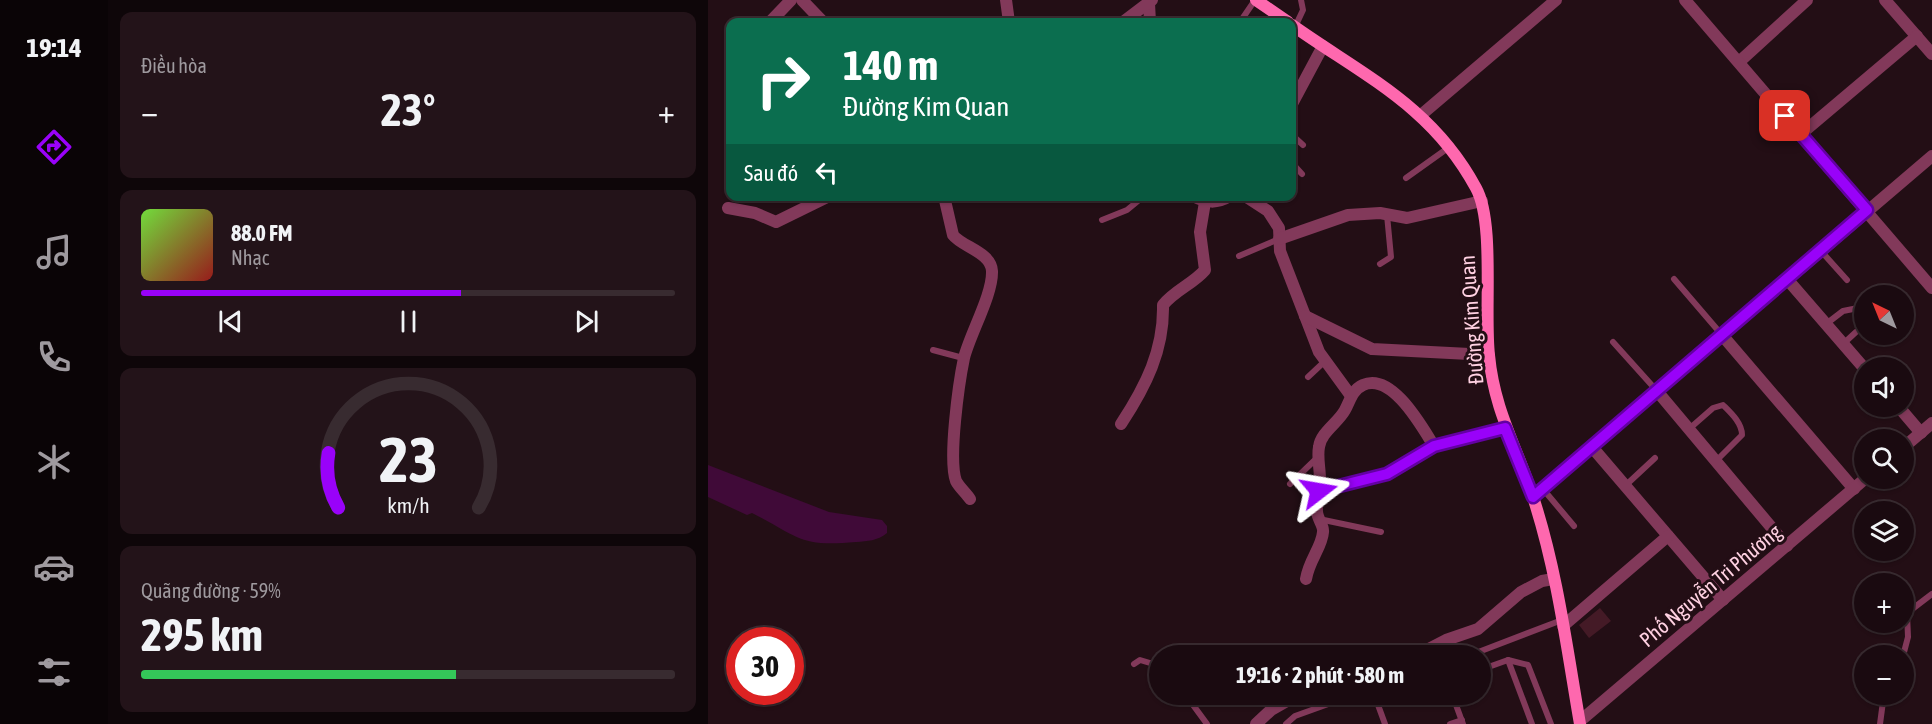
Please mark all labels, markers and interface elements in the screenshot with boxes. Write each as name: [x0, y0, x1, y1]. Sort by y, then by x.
text: 19:14: [26, 32, 82, 63]
text: 140 m: [843, 41, 938, 89]
icon: right: [744, 42, 822, 120]
text: Điều hòa: [141, 54, 207, 77]
text: 23°: [381, 84, 435, 136]
pin: [1759, 90, 1810, 141]
text: Đường Kim Quan: [843, 91, 1009, 122]
text: −: [141, 92, 158, 130]
text: +: [658, 92, 675, 130]
icon: arrive: [1768, 99, 1801, 132]
icon: directions: [33, 126, 75, 168]
icon: left: [810, 156, 843, 189]
text: Sau đó: [744, 160, 798, 186]
text: 88.0 FM: [231, 220, 293, 246]
icon: music: [33, 231, 75, 273]
text: Nhạc: [231, 246, 269, 269]
street label: Đường Kim Quan: [1455, 255, 1487, 385]
north arrow: [1854, 285, 1914, 345]
map controls: [1854, 285, 1914, 705]
icon: previous: [214, 305, 247, 338]
icon: pause: [392, 305, 425, 338]
icon: next: [570, 305, 603, 338]
icon: phone: [33, 336, 75, 378]
button: sound: [1854, 357, 1914, 417]
text: 23: [379, 424, 437, 495]
button: search: [1854, 429, 1914, 489]
icon: climate: [33, 441, 75, 483]
position arrow: [1287, 459, 1351, 523]
text: km/h: [387, 493, 429, 518]
button: layers: [1854, 501, 1914, 561]
street label: Phố Nguyễn Tri Phương: [1634, 519, 1786, 651]
icon: car: [33, 546, 75, 588]
button: +: [1854, 573, 1914, 633]
text: Quãng đường · 59%: [141, 579, 281, 602]
text: 295 km: [141, 609, 263, 661]
speed limit sign: 30: [726, 627, 804, 705]
button: −: [1854, 645, 1914, 705]
icon: filters: [33, 651, 75, 693]
text: 19:16 · 2 phút · 580 m: [1236, 662, 1404, 688]

